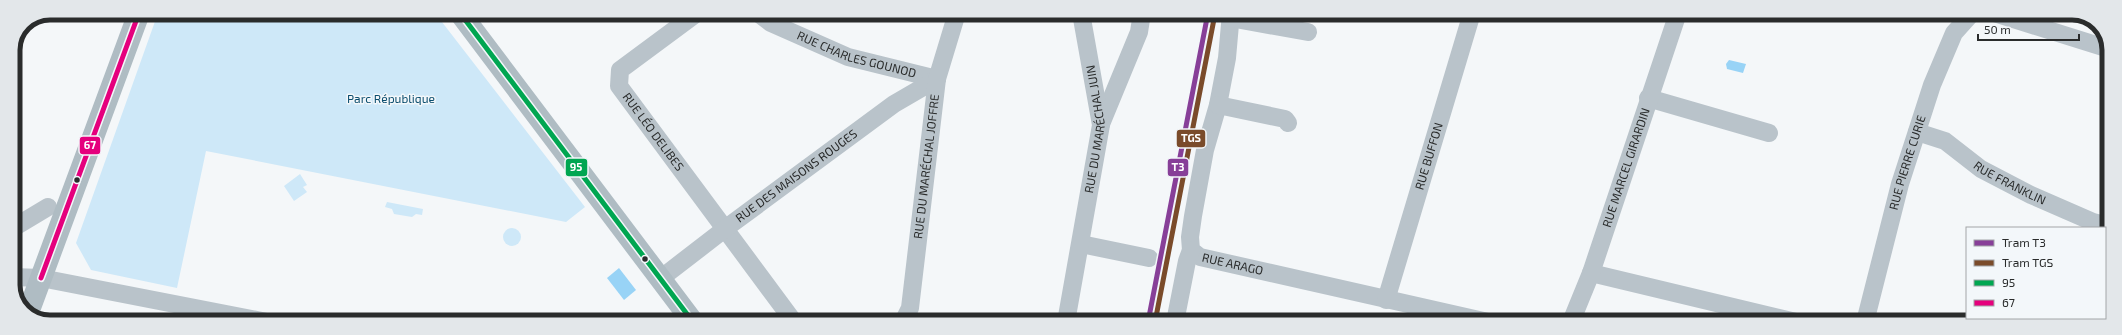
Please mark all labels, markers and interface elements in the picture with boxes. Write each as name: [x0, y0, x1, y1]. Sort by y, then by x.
scale bar: [1978, 16, 2079, 42]
text: 50 m: [1984, 22, 2011, 36]
street label: RUE CHARLES GOUNOD: [795, 27, 918, 80]
street label: RUE DU MARÉCHAL JUIN: [1081, 64, 1107, 194]
street label: RUE LÉO DELIBES: [620, 90, 687, 173]
park label: Parc République: [347, 91, 435, 105]
street label: RUE DU MARÉCHAL JOFFRE: [910, 93, 941, 240]
street label: RUE MARCEL GIRARDIN: [1599, 106, 1652, 229]
street label: RUE PIERRE CURIE: [1886, 113, 1928, 211]
street label: RUE BUFFON: [1411, 121, 1445, 191]
street label: RUE DES MAISONS ROUGES: [732, 126, 859, 225]
line badge: TGS: [1176, 129, 1206, 148]
text: TGS: [1181, 131, 1202, 144]
line badge: 67: [79, 136, 101, 155]
text: 67: [84, 138, 96, 151]
line badge: 95: [565, 158, 588, 177]
line badge: T3: [1167, 158, 1189, 177]
street label: RUE FRANKLIN: [1971, 158, 2048, 207]
text: 95: [570, 160, 582, 173]
text: T3: [1172, 160, 1184, 173]
unlabelled marker: [72, 175, 82, 185]
legend: [1966, 227, 2106, 319]
text: Tram T3: [2002, 235, 2046, 249]
street label: RUE ARAGO: [1201, 250, 1265, 277]
unlabelled marker: [640, 254, 650, 264]
text: Tram TGS: [2002, 255, 2054, 269]
text: 95: [2002, 275, 2015, 289]
text: 67: [2002, 295, 2015, 309]

